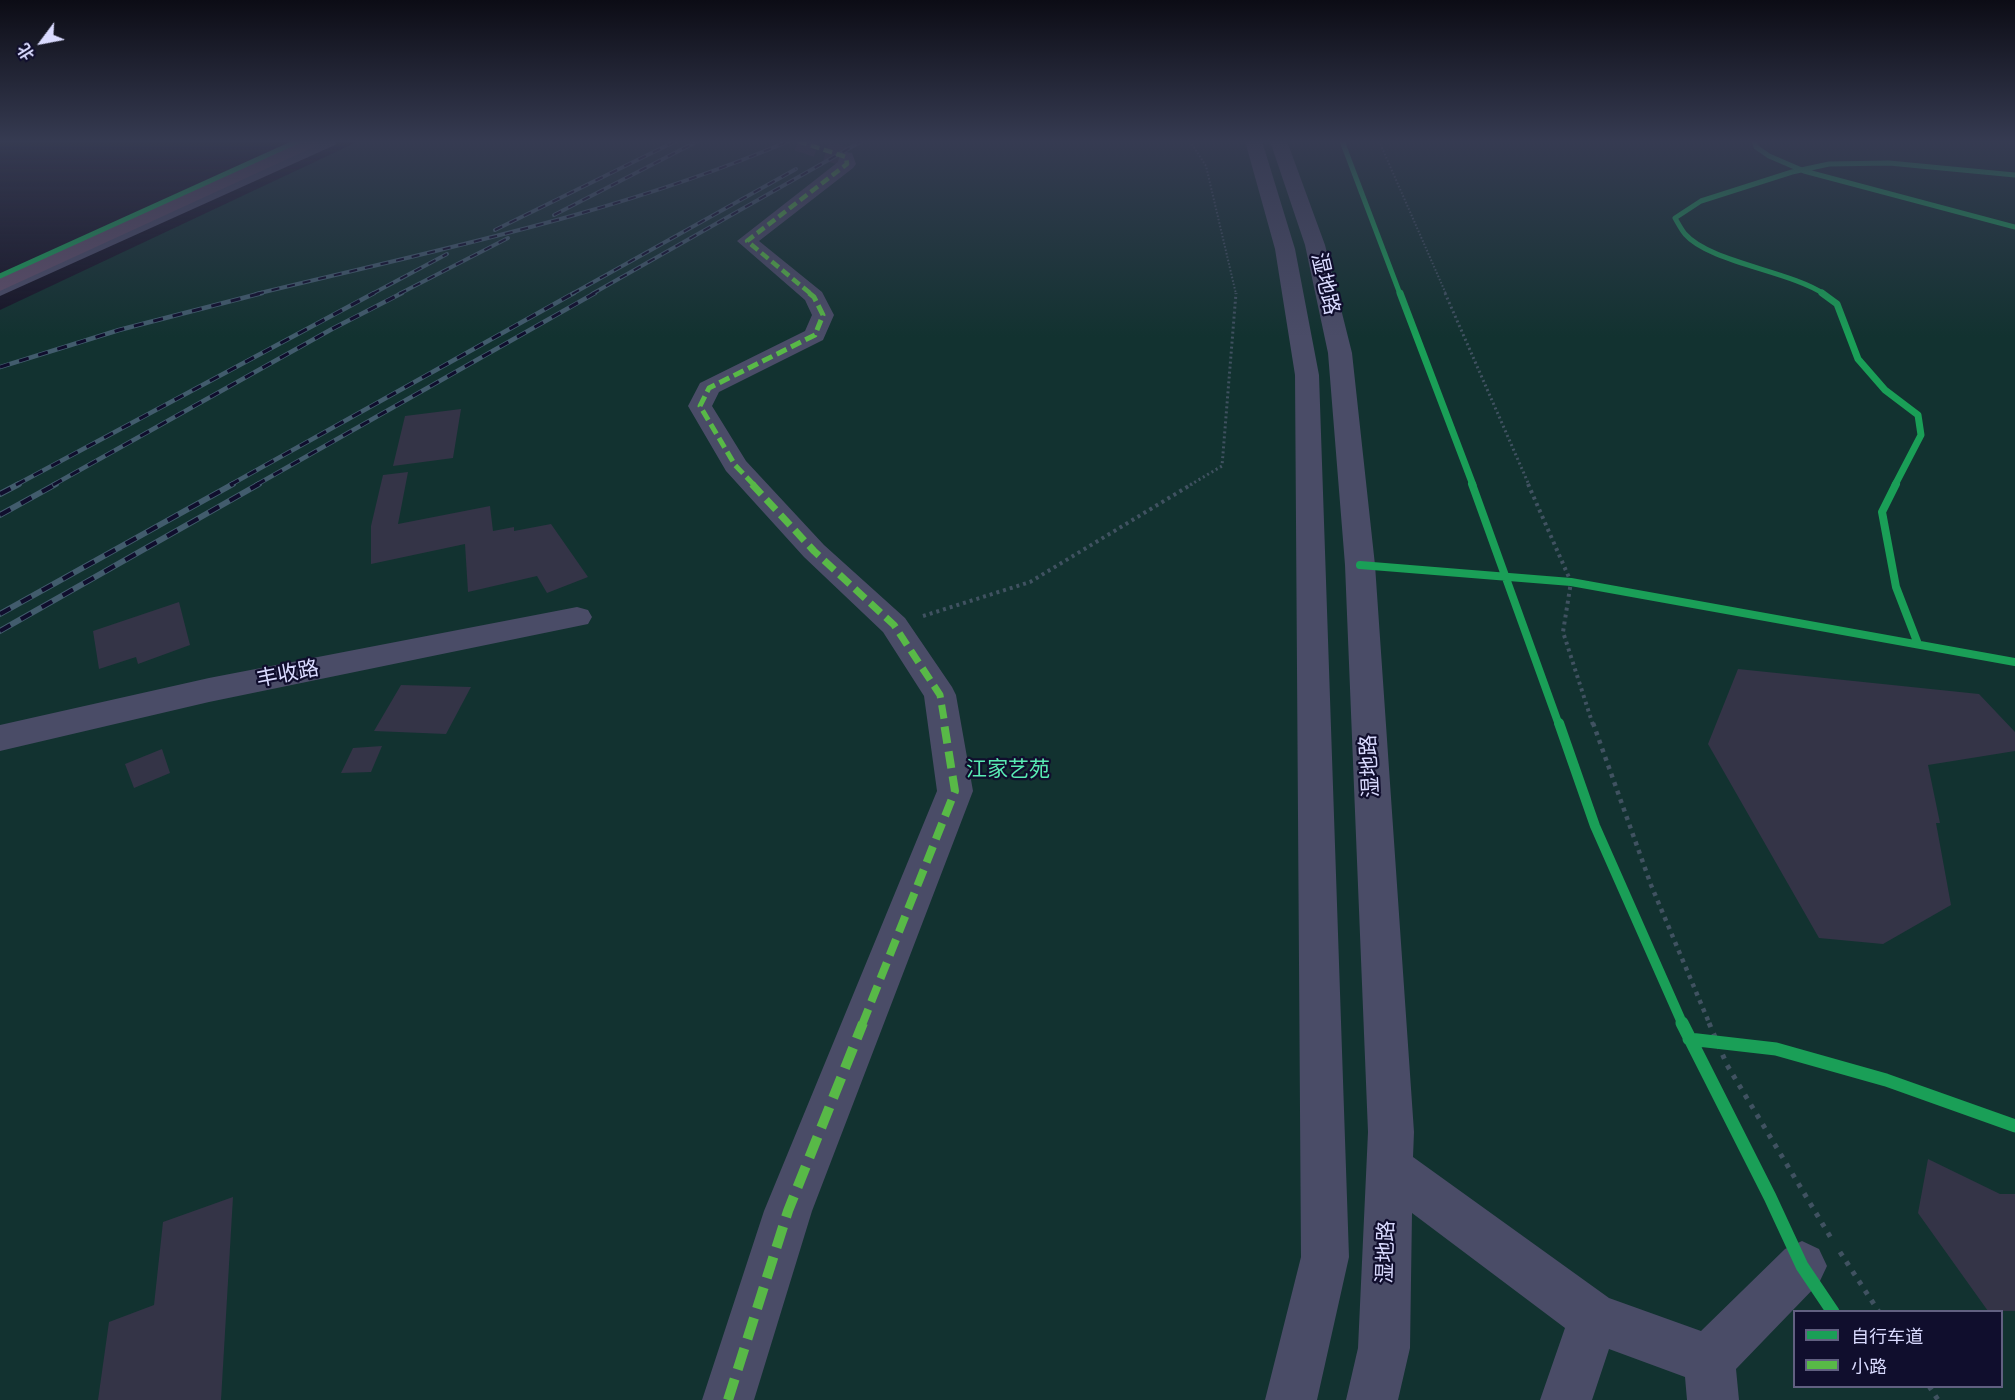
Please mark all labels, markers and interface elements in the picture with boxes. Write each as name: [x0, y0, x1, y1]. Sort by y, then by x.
north arrow: [12, 12, 72, 72]
text: 北: [14, 40, 39, 64]
street label: 湿地路: [1305, 250, 1343, 318]
street label: 丰收路: [255, 657, 321, 693]
street label: 湿地路: [1357, 734, 1385, 798]
park label: 江家艺苑: [966, 758, 1050, 784]
street label: 湿地路: [1373, 1220, 1401, 1284]
legend: [1793, 1310, 2003, 1388]
text: 自行车道: [1851, 1326, 1923, 1347]
text: 小路: [1851, 1356, 1887, 1377]

